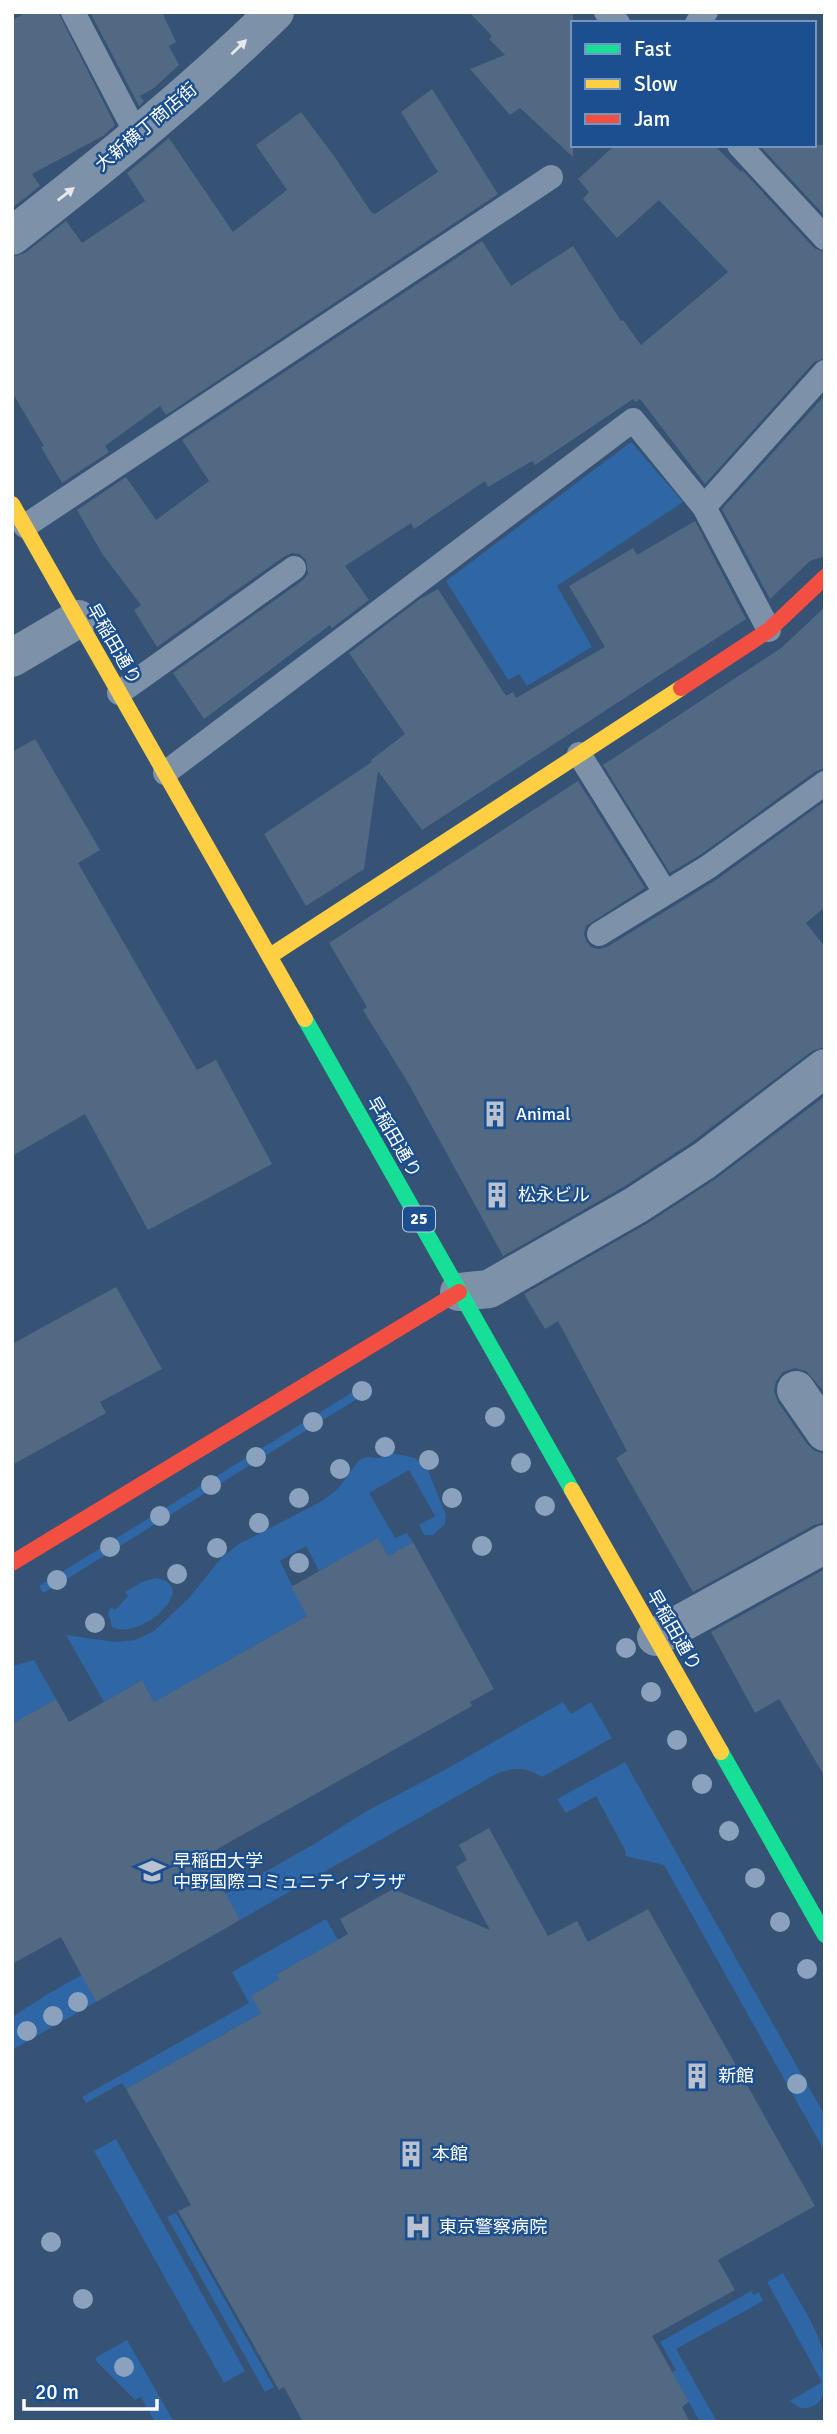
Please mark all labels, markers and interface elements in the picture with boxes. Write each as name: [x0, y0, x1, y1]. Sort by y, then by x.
legend: [571, 21, 816, 147]
text: Fast: [634, 36, 671, 62]
one-way arrow: [231, 39, 247, 55]
text: Slow: [634, 71, 678, 97]
street label: 大新横丁商店街: [91, 78, 201, 176]
text: Jam: [634, 106, 670, 132]
one-way arrow: [57, 187, 74, 202]
street label: 早稲田通り: [82, 600, 146, 688]
street label: 早稲田通り: [362, 1093, 426, 1181]
building icon: Animal: [480, 1099, 510, 1129]
place label: Animal: [516, 1103, 570, 1125]
building icon: 松永ビル: [482, 1180, 512, 1210]
place label: 松永ビル: [518, 1184, 590, 1206]
road number: 25: [403, 1206, 435, 1232]
street label: 早稲田通り: [642, 1586, 706, 1674]
place label: 早稲田大学 中野国際コミュニティプラザ: [173, 1850, 406, 1893]
school or university icon: 早稲田大学 中野国際コミュニティプラザ: [137, 1856, 167, 1886]
building icon: 新館: [682, 2061, 712, 2091]
place label: 新館: [718, 2065, 754, 2087]
building icon: 本館: [396, 2139, 426, 2169]
place label: 本館: [432, 2143, 468, 2165]
hospital icon: 東京警察病院: [403, 2212, 433, 2242]
place label: 東京警察病院: [439, 2216, 547, 2238]
scale bar: [24, 2368, 158, 2412]
text: 20 m: [35, 2379, 79, 2405]

